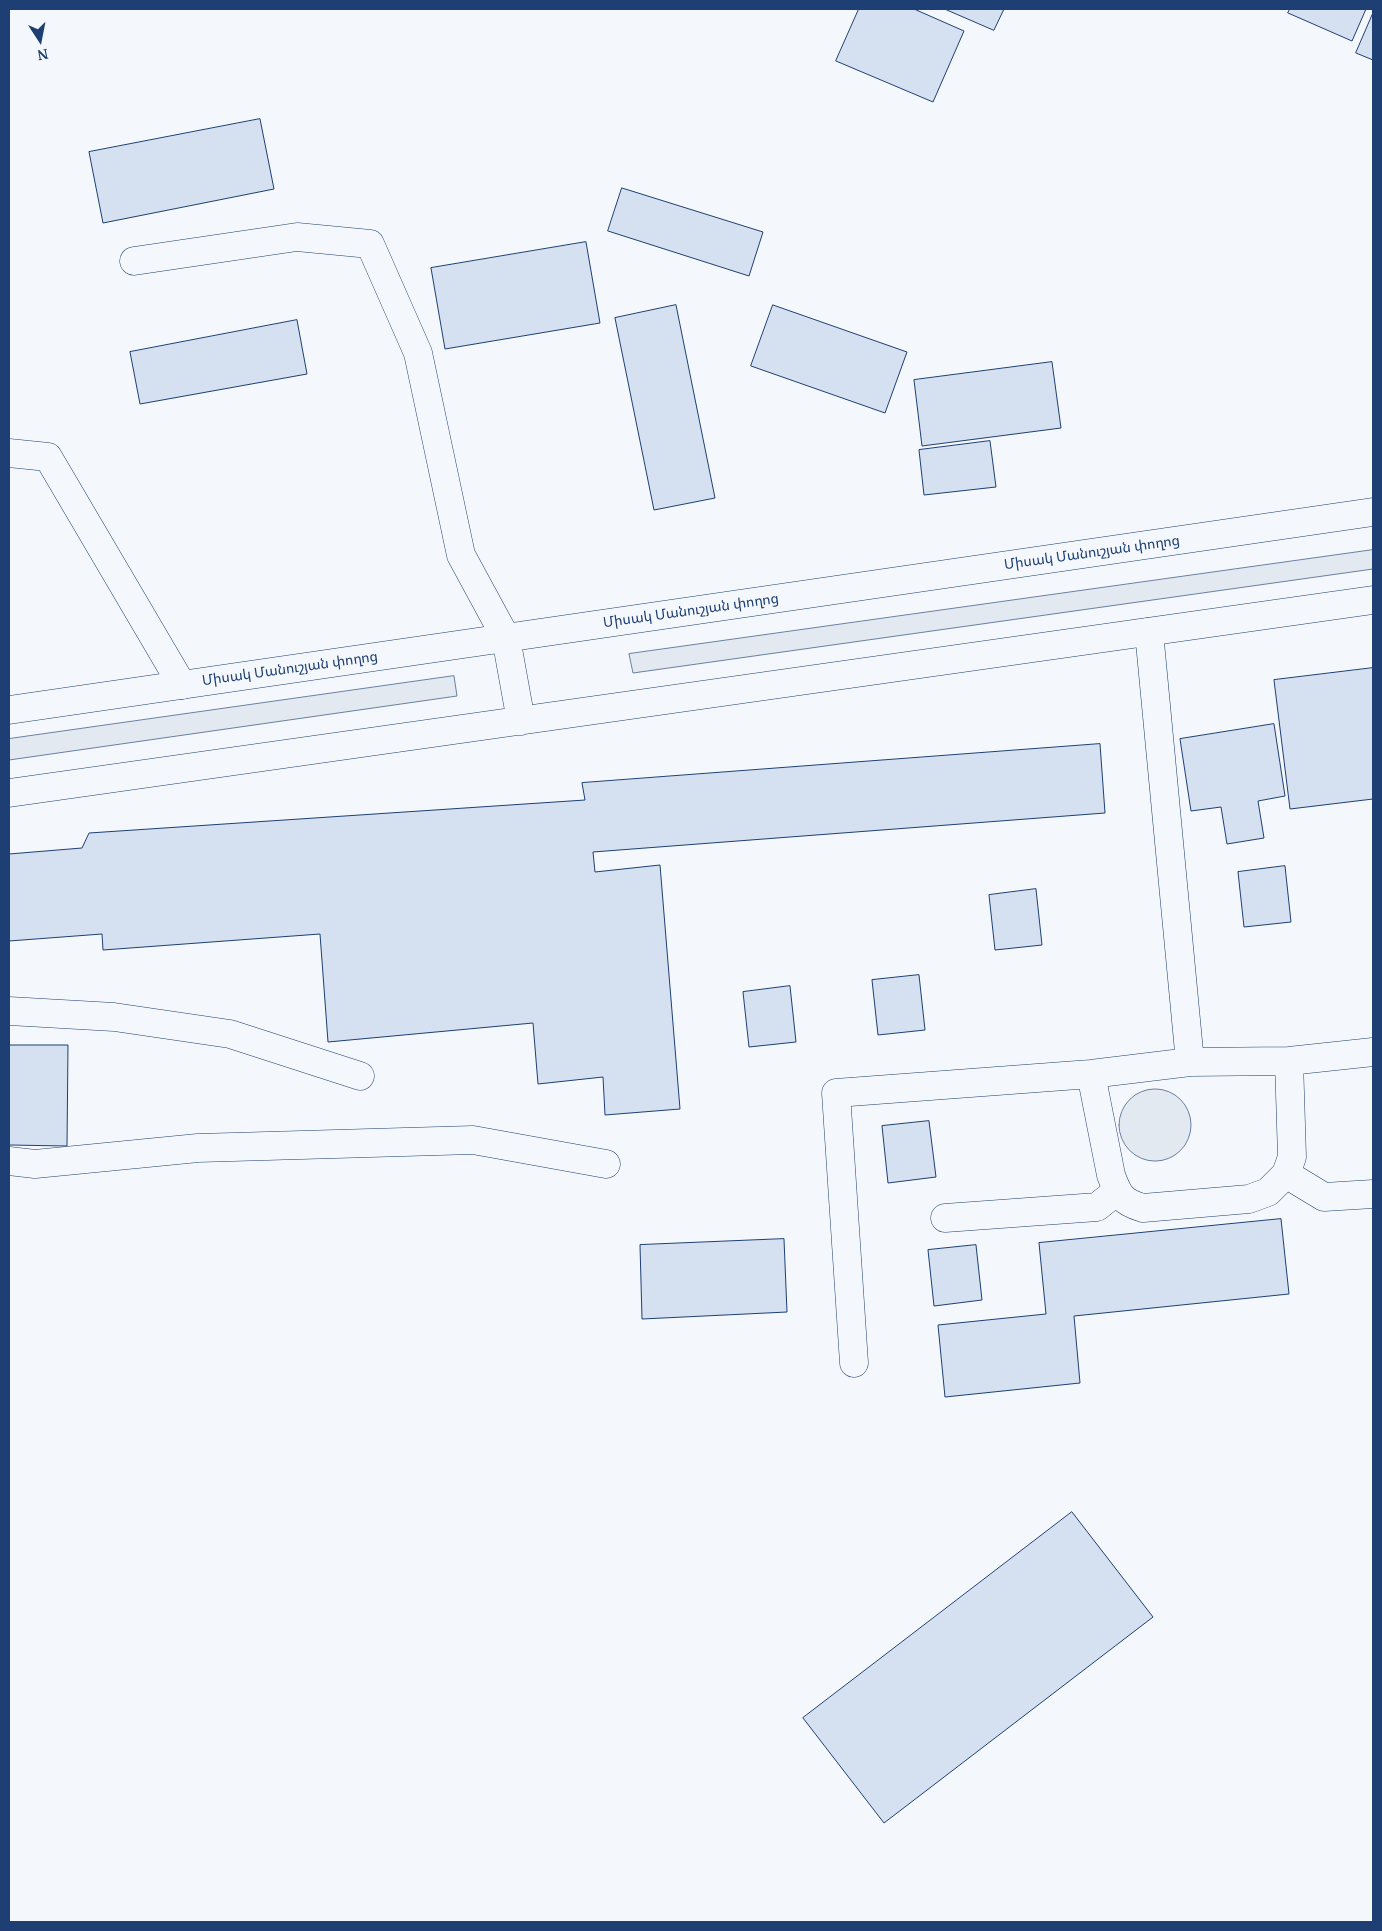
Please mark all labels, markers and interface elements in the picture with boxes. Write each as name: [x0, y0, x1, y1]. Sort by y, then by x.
north arrow: [15, 15, 65, 65]
text: N: [36, 45, 50, 66]
street label: Միսակ Մանուշյան փողոց: [1003, 532, 1181, 574]
street label: Միսակ Մանուշյան փողոց: [602, 590, 780, 632]
street label: Միսակ Մանուշյան փողոց: [201, 648, 379, 690]

